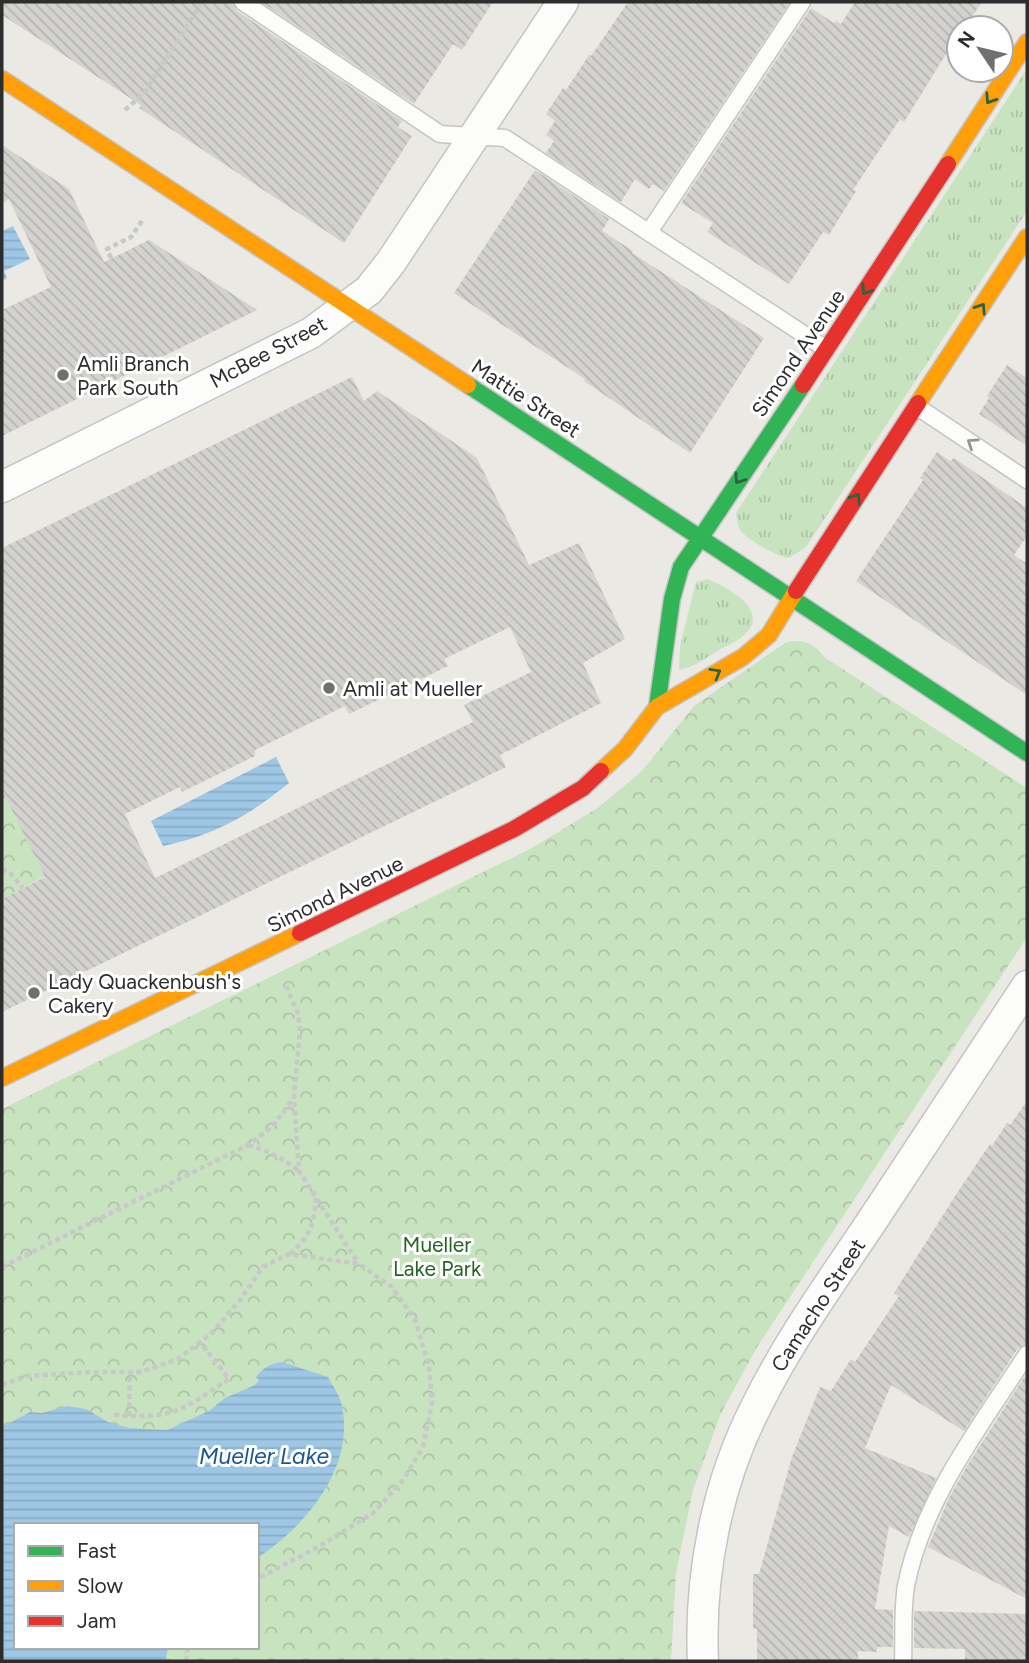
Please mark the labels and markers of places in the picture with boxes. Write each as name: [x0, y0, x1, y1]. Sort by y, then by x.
place label: Amli Branch Park South: [77, 351, 189, 400]
marker: Amli Branch Park South: [55, 367, 71, 383]
place label: Amli at Mueller: [343, 676, 482, 701]
marker: Amli at Mueller: [321, 680, 337, 696]
place label: Lady Quackenbush's Cakery: [48, 969, 241, 1018]
marker: Lady Quackenbush's Cakery: [26, 985, 42, 1001]

